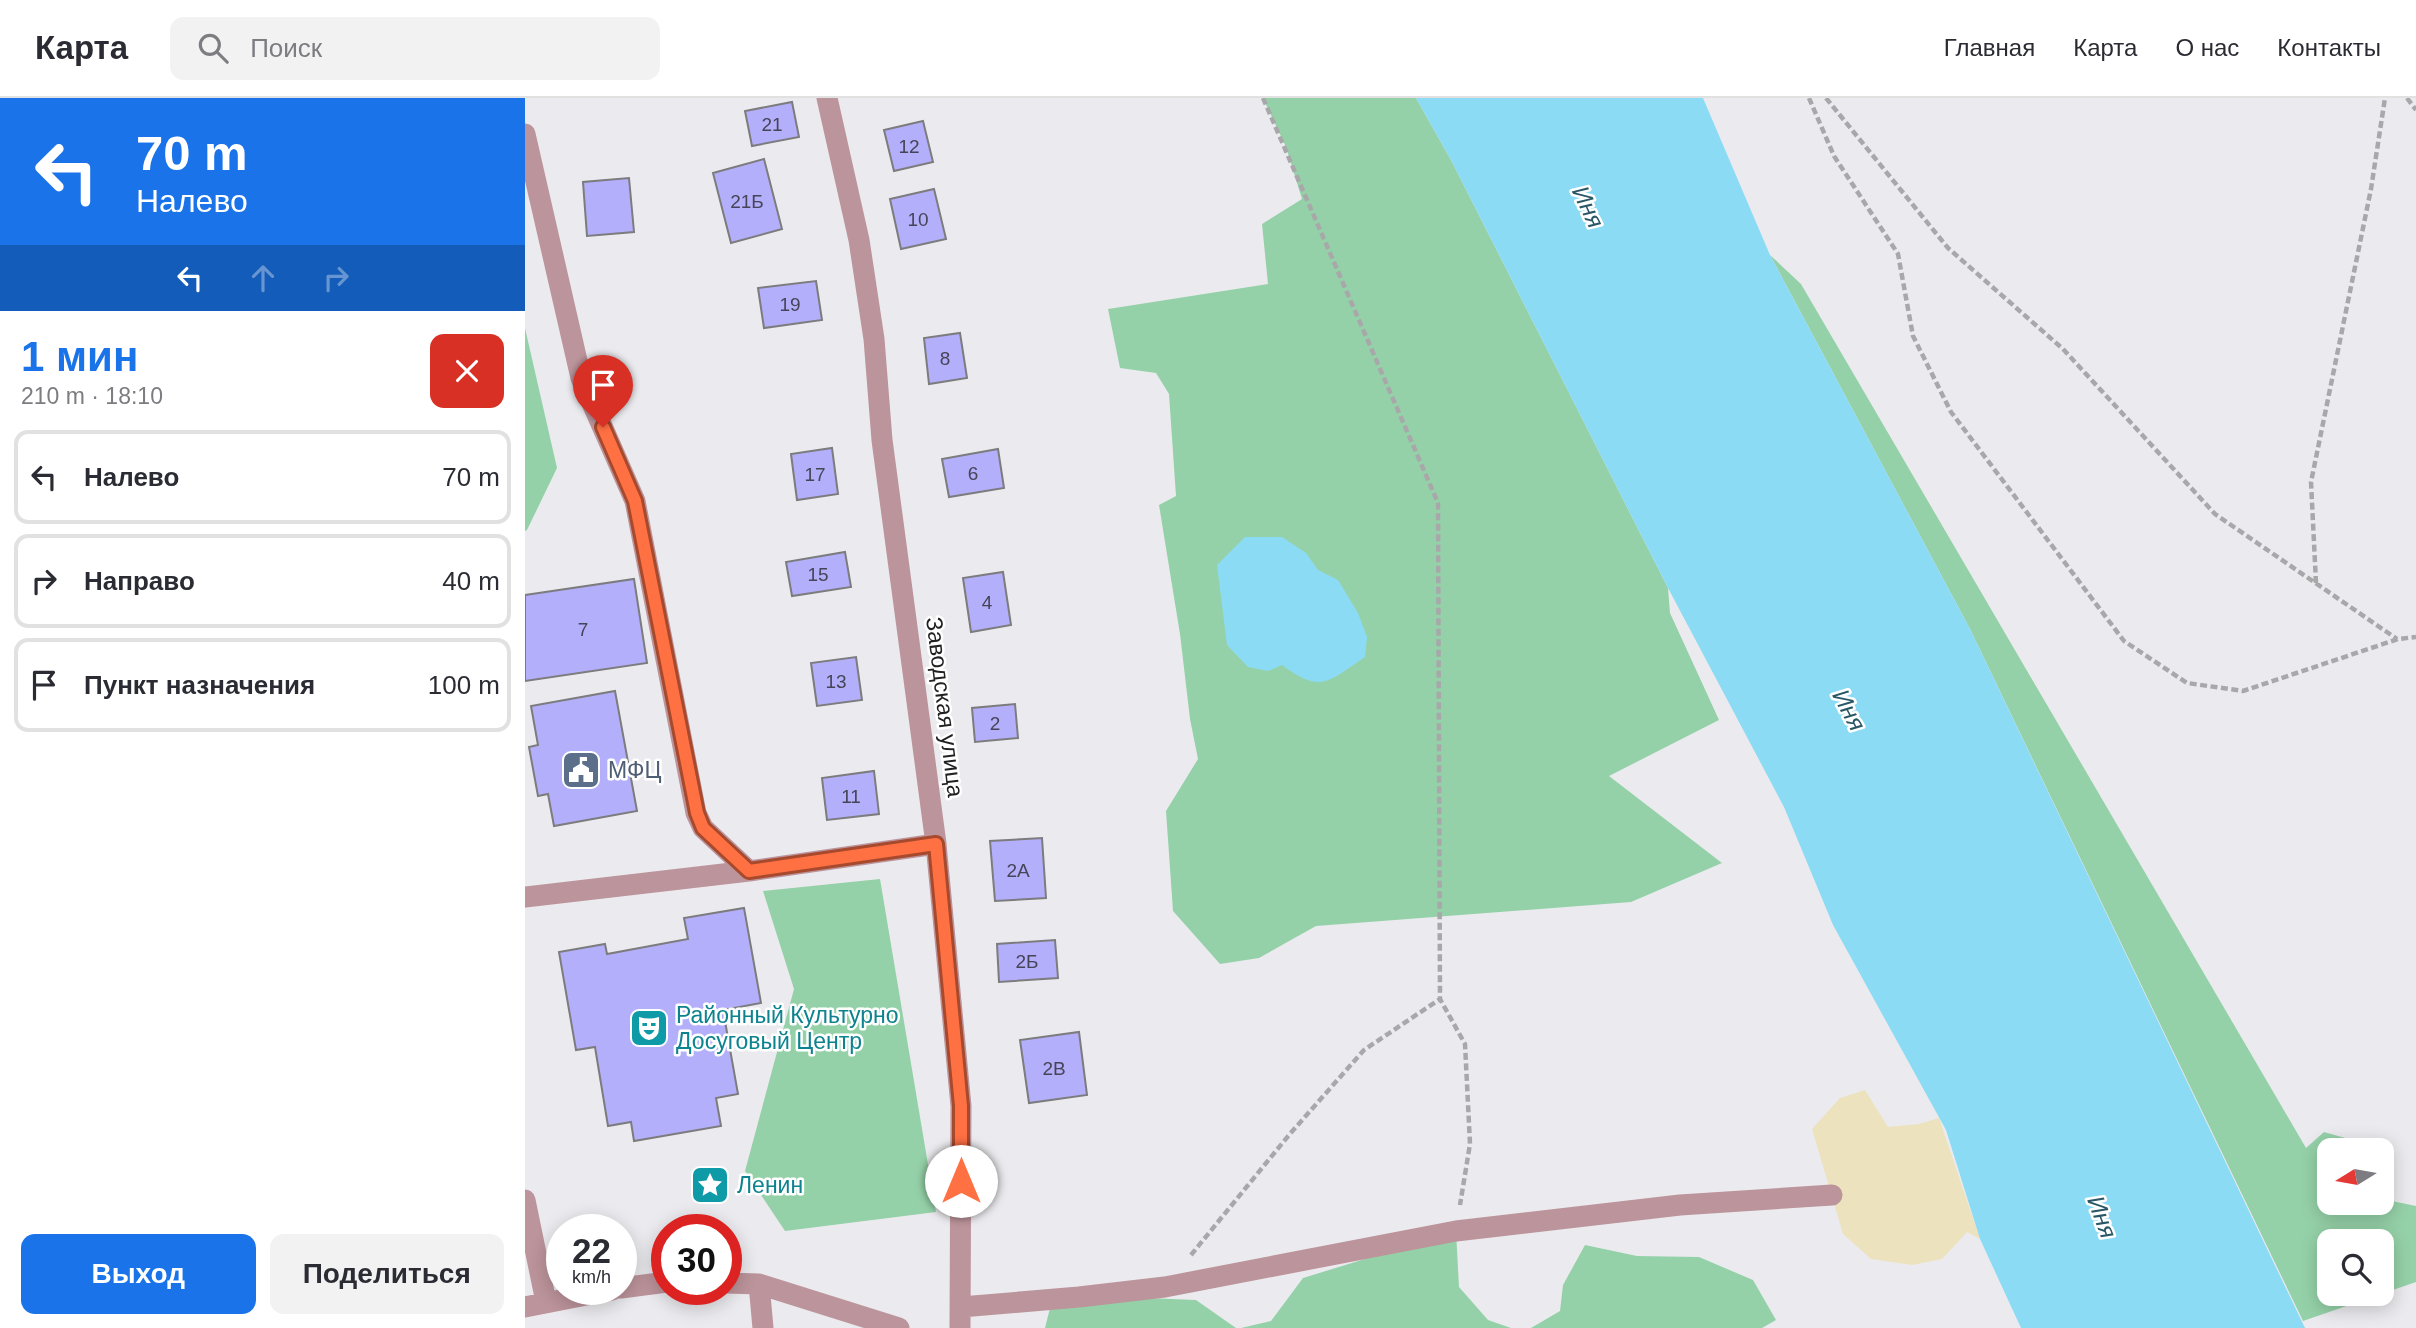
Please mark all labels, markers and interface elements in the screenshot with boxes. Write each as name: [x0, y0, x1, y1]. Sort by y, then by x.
search box: [170, 17, 660, 80]
text: Карта: [35, 29, 128, 66]
icon: search: [194, 29, 232, 67]
text: Поиск: [250, 33, 322, 63]
text: Главная: [1944, 34, 2035, 61]
text: Карта: [2073, 34, 2137, 61]
text: О нас: [2175, 34, 2239, 61]
text: Контакты: [2277, 34, 2381, 61]
house number: 21: [761, 114, 783, 135]
icon: left: [21, 126, 112, 217]
text: 70 m: [136, 126, 248, 180]
house number: 12: [898, 136, 920, 157]
water label: Иня: [1567, 182, 1610, 232]
text: Налево: [136, 183, 248, 219]
house number: 21Б: [730, 191, 764, 212]
house number: 10: [907, 209, 929, 230]
icon: left: [171, 259, 209, 297]
icon: ahead: [244, 259, 282, 297]
icon: right: [317, 259, 355, 297]
house number: 19: [779, 294, 801, 315]
text: 1 мин: [21, 333, 138, 380]
button: close: [430, 334, 504, 408]
house number: 8: [940, 348, 950, 369]
pin: [573, 355, 633, 427]
icon: arrive: [584, 366, 622, 404]
text: 210 m · 18:10: [21, 383, 163, 409]
icon: left: [25, 458, 63, 496]
text: Налево: [84, 462, 179, 492]
text: 70 m: [442, 462, 500, 492]
house number: 6: [968, 463, 978, 484]
house number: 17: [804, 464, 826, 485]
icon: right: [25, 562, 63, 600]
house number: 15: [807, 564, 829, 585]
text: Направо: [84, 566, 195, 596]
text: 40 m: [442, 566, 500, 596]
house number: 4: [982, 592, 993, 613]
street label: Заводская улица: [921, 615, 969, 799]
house number: 7: [578, 619, 588, 640]
icon: arrive: [25, 666, 63, 704]
text: Пункт назначения: [84, 670, 315, 700]
text: 100 m: [428, 670, 500, 700]
house number: 13: [825, 671, 847, 692]
water label: Иня: [1827, 684, 1872, 735]
house number: 2: [990, 713, 1000, 734]
public building icon: МФЦ: [560, 749, 602, 791]
place label: МФЦ: [608, 757, 661, 783]
house number: 11: [841, 786, 861, 807]
house number: 2А: [1006, 860, 1030, 881]
house number: 2Б: [1015, 951, 1039, 972]
place label: Районный Культурно Досуговый Центр: [676, 1002, 899, 1054]
theatre icon: Районный Культурно Досуговый Центр: [628, 1007, 670, 1049]
house number: 2В: [1042, 1058, 1066, 1079]
north arrow: [2317, 1138, 2394, 1214]
map controls: [2317, 1138, 2394, 1306]
position arrow: [924, 1144, 998, 1218]
place icon: Ленин: [689, 1164, 731, 1206]
place label: Ленин: [737, 1172, 803, 1198]
water label: Иня: [2082, 1192, 2123, 1242]
speed limit sign: 30: [651, 1214, 742, 1305]
button: search: [2317, 1229, 2394, 1306]
text: 22: [572, 1231, 611, 1270]
button: Выход: [21, 1234, 256, 1314]
button: Поделиться: [270, 1234, 504, 1314]
text: km/h: [572, 1267, 611, 1287]

